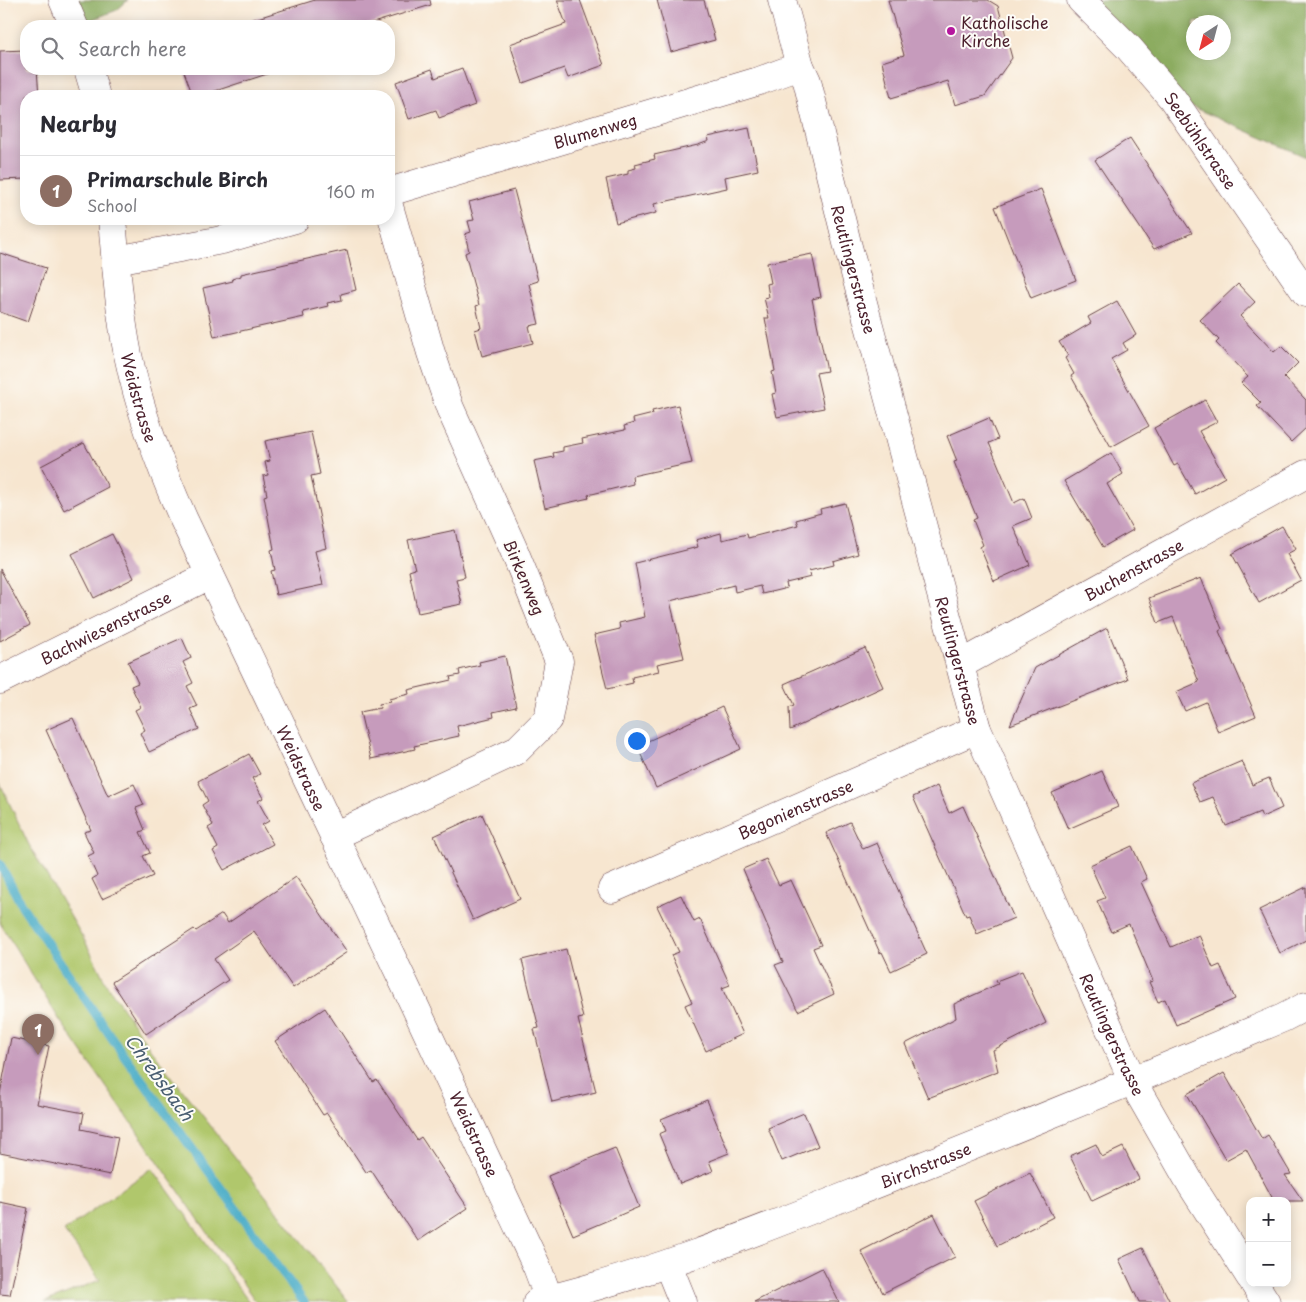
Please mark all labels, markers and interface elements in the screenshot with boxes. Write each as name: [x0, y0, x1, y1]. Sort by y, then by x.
place label: Katholische Kirche: [961, 10, 1048, 52]
north arrow: [1186, 15, 1231, 60]
search box: [20, 20, 395, 75]
marker: Katholische Kirche: [945, 25, 957, 37]
icon: search: [38, 34, 66, 62]
text: Search here: [78, 34, 187, 62]
street label: Seebühlstrasse: [1159, 86, 1243, 194]
street label: Blumenweg: [550, 106, 640, 154]
text: Nearby: [40, 107, 117, 139]
text: Primarschule Birch: [87, 165, 268, 193]
text: 1: [52, 179, 60, 203]
text: 160 m: [327, 179, 375, 203]
text: School: [87, 193, 137, 217]
street label: Reutlingerstrasse: [826, 202, 883, 336]
street label: Weidstrasse: [116, 350, 164, 446]
street label: Buchenstrasse: [1079, 532, 1187, 606]
street label: Birkenweg: [498, 535, 552, 619]
street label: Bachwiesenstrasse: [36, 585, 175, 670]
street label: Reutlingerstrasse: [930, 593, 987, 728]
street label: Weidstrasse: [271, 721, 332, 815]
your location: [624, 728, 650, 754]
street label: Begonienstrasse: [734, 773, 857, 845]
street label: Reutlingerstrasse: [1074, 969, 1151, 1099]
pin: 1: [22, 1014, 54, 1055]
water label: Chrebsbach: [119, 1028, 201, 1127]
street label: Weidstrasse: [444, 1087, 505, 1181]
street label: Birchstrasse: [876, 1136, 974, 1194]
map controls: [1246, 1197, 1291, 1287]
button: +: [1246, 1197, 1291, 1242]
button: −: [1246, 1242, 1291, 1287]

